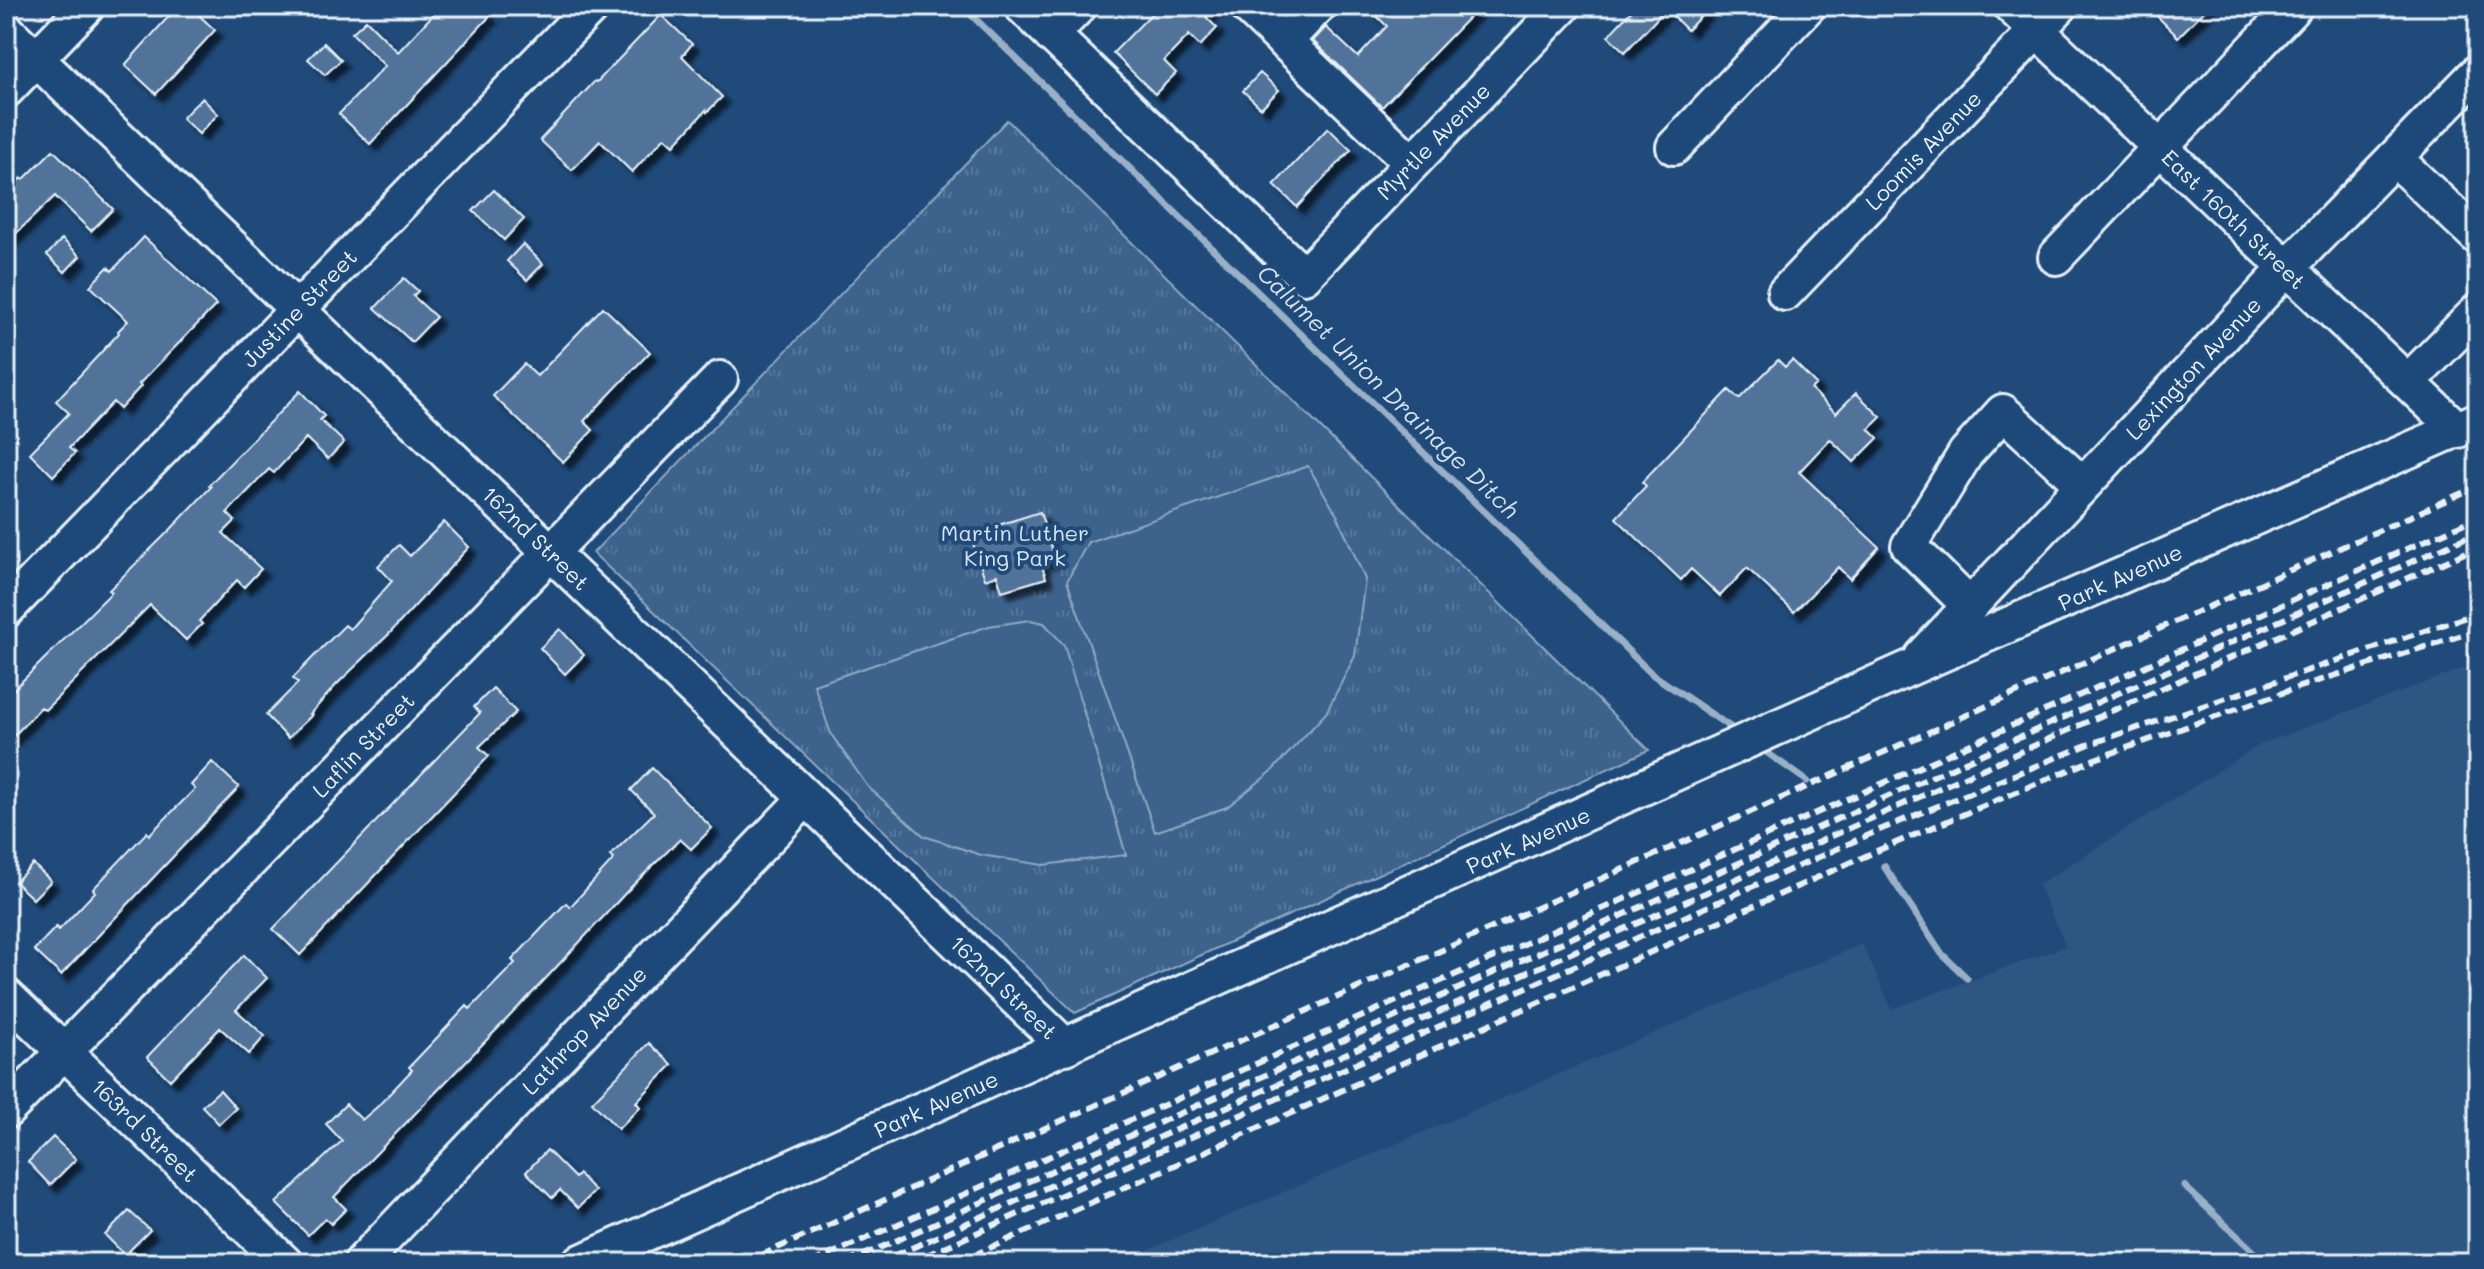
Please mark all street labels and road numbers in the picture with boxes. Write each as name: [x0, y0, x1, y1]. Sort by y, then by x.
street label: Myrtle Avenue: [1370, 76, 1496, 206]
street label: Loomis Avenue: [1858, 84, 1988, 216]
street label: East 160th Street: [2156, 143, 2312, 295]
street label: Justine Street: [235, 243, 363, 373]
street label: Lexington Avenue: [2119, 290, 2267, 446]
street label: 162nd Street: [476, 479, 596, 597]
street label: Park Avenue: [2053, 537, 2187, 617]
street label: Laflin Street: [306, 686, 420, 804]
street label: Park Avenue: [1461, 800, 1595, 880]
street label: 162nd Street: [944, 928, 1064, 1046]
street label: Lathrop Avenue: [515, 959, 653, 1101]
street label: Park Avenue: [869, 1064, 1003, 1144]
street label: 163rd Street: [85, 1072, 205, 1188]

